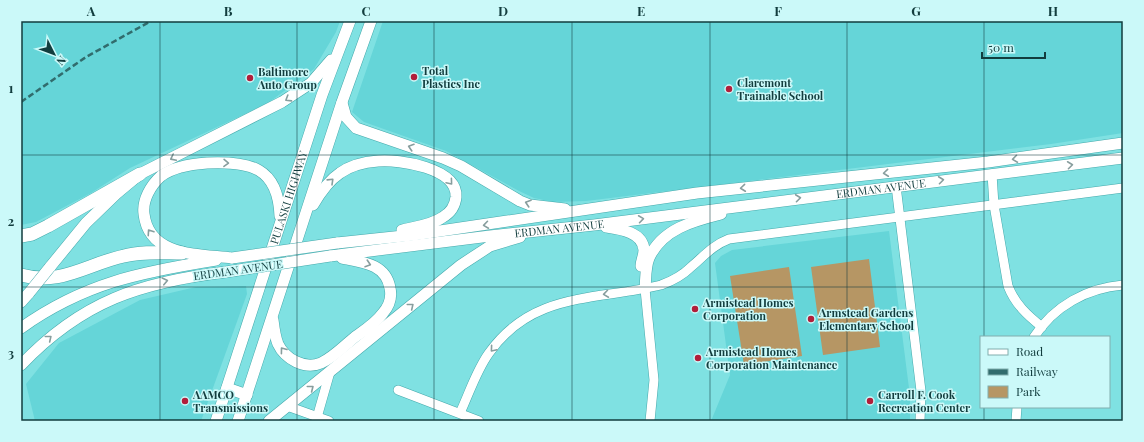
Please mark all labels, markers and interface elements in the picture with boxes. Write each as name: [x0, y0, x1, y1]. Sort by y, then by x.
text: A: [86, 2, 96, 19]
text: B: [224, 2, 233, 19]
text: C: [361, 2, 371, 19]
text: D: [498, 2, 508, 19]
text: E: [637, 2, 645, 19]
text: F: [774, 2, 782, 19]
text: G: [911, 2, 921, 19]
text: H: [1048, 2, 1058, 19]
north arrow: [34, 34, 74, 74]
scale bar: [982, 34, 1045, 60]
text: 50 m: [988, 39, 1014, 55]
text: N: [54, 53, 70, 69]
place label: Total Plastics Inc: [422, 63, 480, 91]
place label: Baltimore Auto Group: [257, 64, 317, 92]
marker: Total Plastics Inc: [409, 72, 419, 82]
marker: Baltimore Auto Group: [245, 73, 255, 83]
place label: Claremont Trainable School: [737, 75, 824, 103]
text: 1: [9, 79, 14, 96]
marker: Claremont Trainable School: [724, 84, 734, 94]
one-way arrow: [285, 94, 292, 101]
one-way arrow: [408, 143, 415, 152]
street label: PULASKI HIGHWAY: [266, 148, 311, 246]
one-way arrow: [169, 153, 177, 161]
one-way arrow: [1012, 154, 1018, 163]
one-way arrow: [223, 159, 229, 167]
one-way arrow: [1067, 161, 1073, 170]
one-way arrow: [883, 168, 889, 177]
street label: ERDMAN AVENUE: [835, 175, 927, 201]
one-way arrow: [938, 176, 944, 185]
one-way arrow: [326, 178, 334, 186]
one-way arrow: [445, 178, 452, 185]
one-way arrow: [740, 184, 746, 193]
one-way arrow: [795, 194, 801, 203]
one-way arrow: [524, 199, 531, 208]
text: 2: [8, 212, 15, 229]
one-way arrow: [638, 215, 644, 224]
street label: ERDMAN AVENUE: [514, 216, 605, 240]
one-way arrow: [483, 220, 489, 229]
one-way arrow: [148, 230, 155, 237]
street label: ERDMAN AVENUE: [192, 256, 284, 283]
one-way arrow: [365, 259, 372, 268]
one-way arrow: [162, 278, 168, 286]
one-way arrow: [603, 289, 609, 298]
place label: Armistead Homes Corporation: [702, 295, 794, 323]
one-way arrow: [407, 303, 414, 310]
marker: Armistead Homes Corporation: [690, 304, 700, 314]
place label: Armstead Gardens Elementary School: [818, 305, 915, 333]
marker: Armstead Gardens Elementary School: [806, 314, 816, 324]
one-way arrow: [45, 336, 52, 343]
legend: [980, 336, 1110, 408]
text: Road: [1016, 343, 1043, 359]
text: 3: [8, 344, 14, 361]
one-way arrow: [490, 344, 497, 351]
place label: Armistead Homes Corporation Maintenance: [705, 344, 838, 372]
one-way arrow: [280, 348, 287, 355]
marker: Armistead Homes Corporation Maintenance: [693, 353, 703, 363]
text: Railway: [1016, 363, 1058, 379]
text: Park: [1016, 383, 1041, 399]
one-way arrow: [306, 386, 313, 393]
place label: AAMCO Transmissions: [192, 387, 268, 415]
place label: Carroll F. Cook Recreation Center: [878, 387, 971, 415]
marker: AAMCO Transmissions: [180, 396, 190, 406]
marker: Carroll F. Cook Recreation Center: [865, 396, 875, 406]

